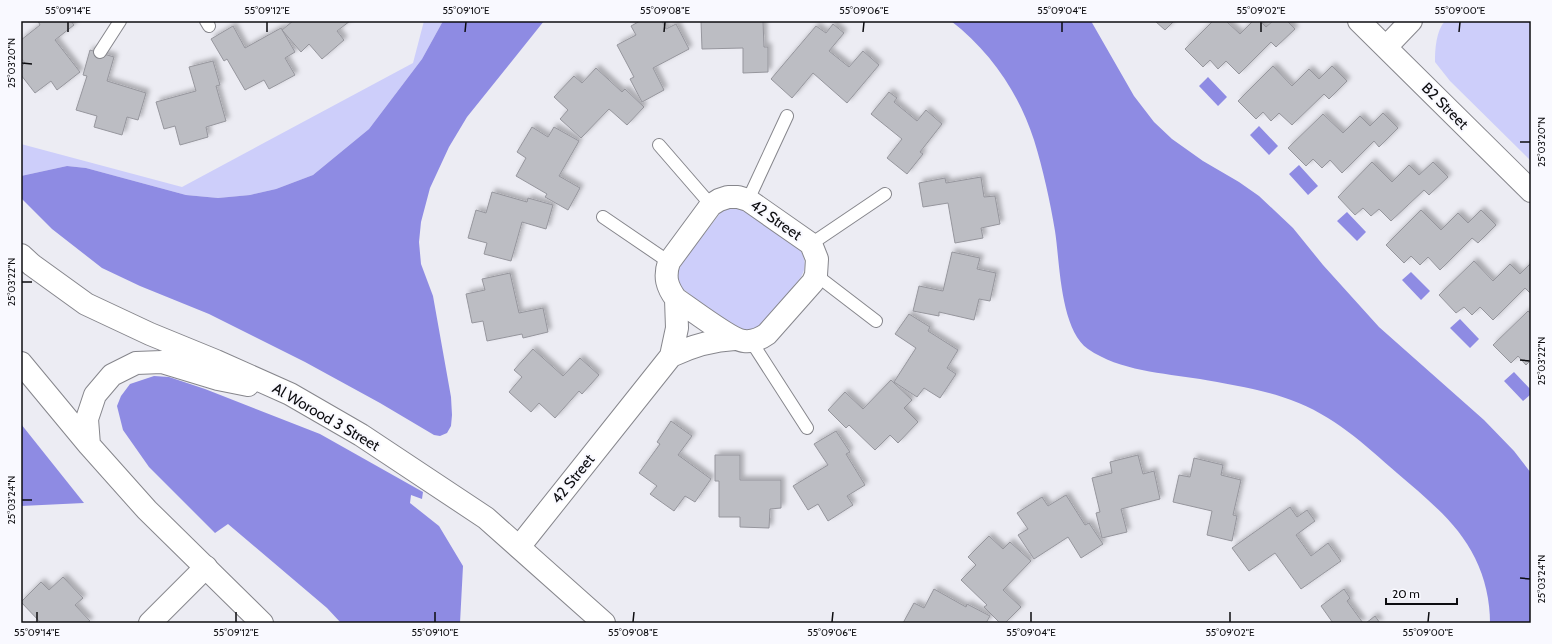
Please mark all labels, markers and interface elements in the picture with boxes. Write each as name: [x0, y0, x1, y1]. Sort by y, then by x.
text: 55°09'14"E: [45, 4, 91, 17]
text: 55°09'12"E: [244, 4, 290, 17]
text: 55°09'10"E: [442, 4, 490, 17]
text: 55°09'08"E: [640, 4, 690, 17]
text: 55°09'06"E: [839, 4, 889, 17]
text: 55°09'04"E: [1037, 4, 1087, 17]
text: 55°09'02"E: [1236, 4, 1286, 17]
text: 55°09'00"E: [1435, 4, 1486, 17]
text: 25°03'20"N: [5, 38, 18, 88]
street label: B2 Street: [1418, 79, 1472, 133]
text: 25°03'20"N: [1535, 117, 1548, 167]
street label: 42 Street: [747, 196, 805, 244]
text: 25°03'22"N: [5, 258, 18, 306]
text: 25°03'22"N: [1535, 337, 1548, 385]
street label: Al Worood 3 Street: [269, 379, 383, 455]
street label: 42 Street: [548, 451, 598, 507]
text: 25°03'24"N: [5, 476, 18, 524]
text: 25°03'24"N: [1535, 555, 1548, 603]
scale bar: [1386, 580, 1457, 606]
text: 20 m: [1392, 586, 1420, 601]
text: 55°09'14"E: [14, 626, 60, 639]
text: 55°09'12"E: [213, 626, 259, 639]
text: 55°09'10"E: [411, 626, 459, 639]
text: 55°09'08"E: [608, 626, 658, 639]
text: 55°09'06"E: [807, 626, 857, 639]
text: 55°09'04"E: [1006, 626, 1056, 639]
text: 55°09'02"E: [1205, 626, 1255, 639]
text: 55°09'00"E: [1403, 626, 1454, 639]

